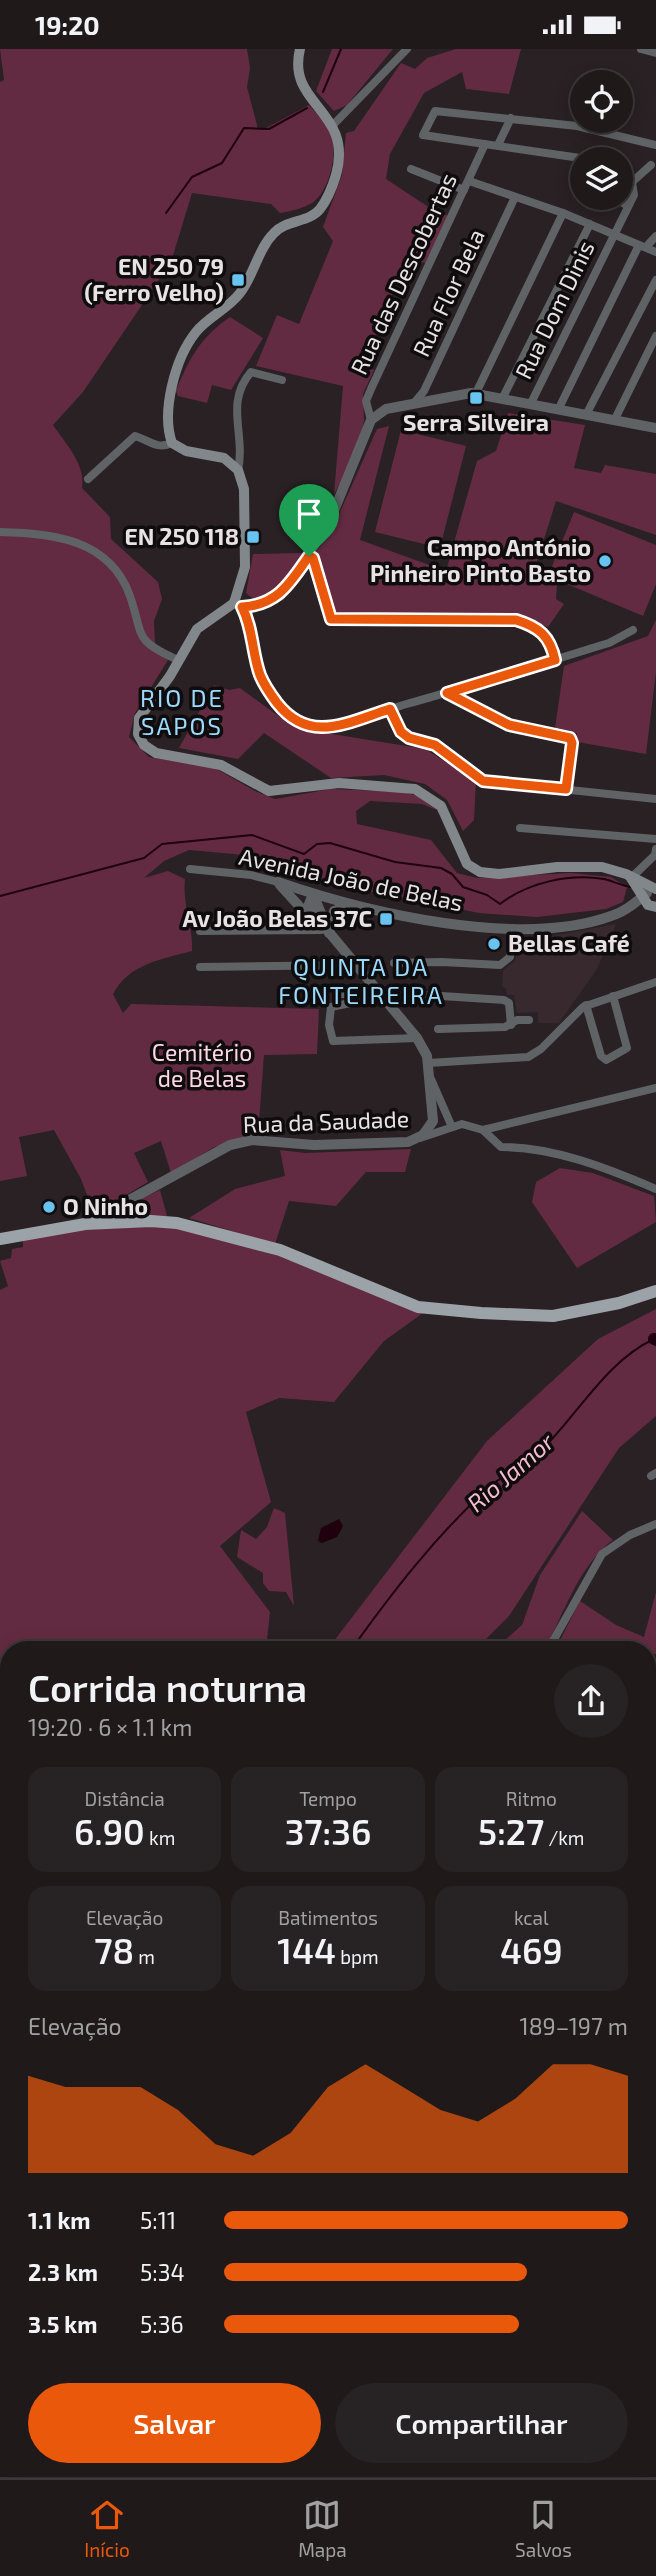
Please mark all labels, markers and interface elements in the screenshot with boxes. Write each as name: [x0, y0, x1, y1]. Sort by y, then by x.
text: 19:20: [35, 9, 100, 40]
map controls: [570, 70, 633, 210]
button: locate: [570, 70, 633, 133]
button: layers: [570, 147, 633, 210]
street label: Rua das Descobertas: [344, 168, 462, 379]
street label: Rua Flor Bela: [406, 224, 490, 361]
street label: Rua Dom Dinis: [509, 236, 600, 383]
place label: EN 250 79 (Ferro Velho): [84, 252, 224, 306]
marker: EN 250 79 (Ferro Velho): [230, 272, 246, 288]
marker: Serra Silveira: [468, 390, 484, 406]
place label: Serra Silveira: [403, 408, 549, 436]
pin: [279, 484, 339, 556]
icon: arrive: [290, 495, 328, 533]
place label: EN 250 118: [124, 522, 239, 550]
marker: EN 250 118: [245, 529, 261, 545]
place label: Campo António Pinheiro Pinto Basto: [370, 533, 591, 587]
marker: Campo António Pinheiro Pinto Basto: [597, 553, 613, 569]
district label: RIO DE SAPOS: [140, 683, 224, 740]
street label: Avenida João de Belas: [237, 842, 466, 916]
place label: Av João Belas 37C: [182, 904, 372, 932]
marker: Av João Belas 37C: [378, 911, 394, 927]
place label: Bellas Café: [508, 929, 630, 957]
marker: Bellas Café: [486, 936, 502, 952]
district label: QUINTA DA FONTEIREIRA: [278, 952, 444, 1009]
park label: Cemitério de Belas: [152, 1038, 252, 1092]
street label: Rua da Saudade: [243, 1104, 409, 1138]
place label: O Ninho: [63, 1192, 148, 1220]
marker: O Ninho: [41, 1199, 57, 1215]
water label: Rio Jamor: [461, 1426, 560, 1517]
text: Corrida noturna: [28, 1664, 307, 1710]
button: share: [554, 1664, 628, 1738]
text: 19:20 · 6 × 1.1 km: [28, 1713, 192, 1741]
text: Distância: [85, 1787, 165, 1810]
text: Tempo: [299, 1787, 357, 1810]
text: Ritmo: [506, 1787, 557, 1810]
text: 6.90: [74, 1810, 145, 1852]
text: 37:36: [285, 1810, 371, 1852]
text: 5:27: [478, 1810, 544, 1852]
text: km: [145, 1826, 175, 1849]
text: /km: [544, 1826, 585, 1849]
text: Elevação: [86, 1906, 163, 1929]
text: Batimentos: [278, 1906, 378, 1929]
text: kcal: [514, 1906, 549, 1929]
text: 78: [94, 1929, 134, 1971]
text: 144: [277, 1929, 336, 1971]
text: 469: [500, 1929, 563, 1971]
text: m: [134, 1945, 155, 1968]
text: bpm: [336, 1945, 379, 1968]
text: Elevação: [28, 2012, 122, 2040]
text: 189–197 m: [519, 2012, 628, 2040]
text: 1.1 km: [28, 2206, 91, 2234]
text: 5:11: [140, 2206, 176, 2234]
text: 2.3 km: [28, 2258, 98, 2286]
text: 5:34: [140, 2258, 185, 2286]
text: 3.5 km: [28, 2310, 97, 2338]
text: 5:36: [140, 2310, 184, 2338]
button: Salvar: [28, 2383, 321, 2463]
button: Compartilhar: [335, 2383, 628, 2463]
tab: Início: [84, 2496, 130, 2561]
tab: Mapa: [298, 2496, 347, 2561]
tab: Salvos: [515, 2496, 572, 2561]

